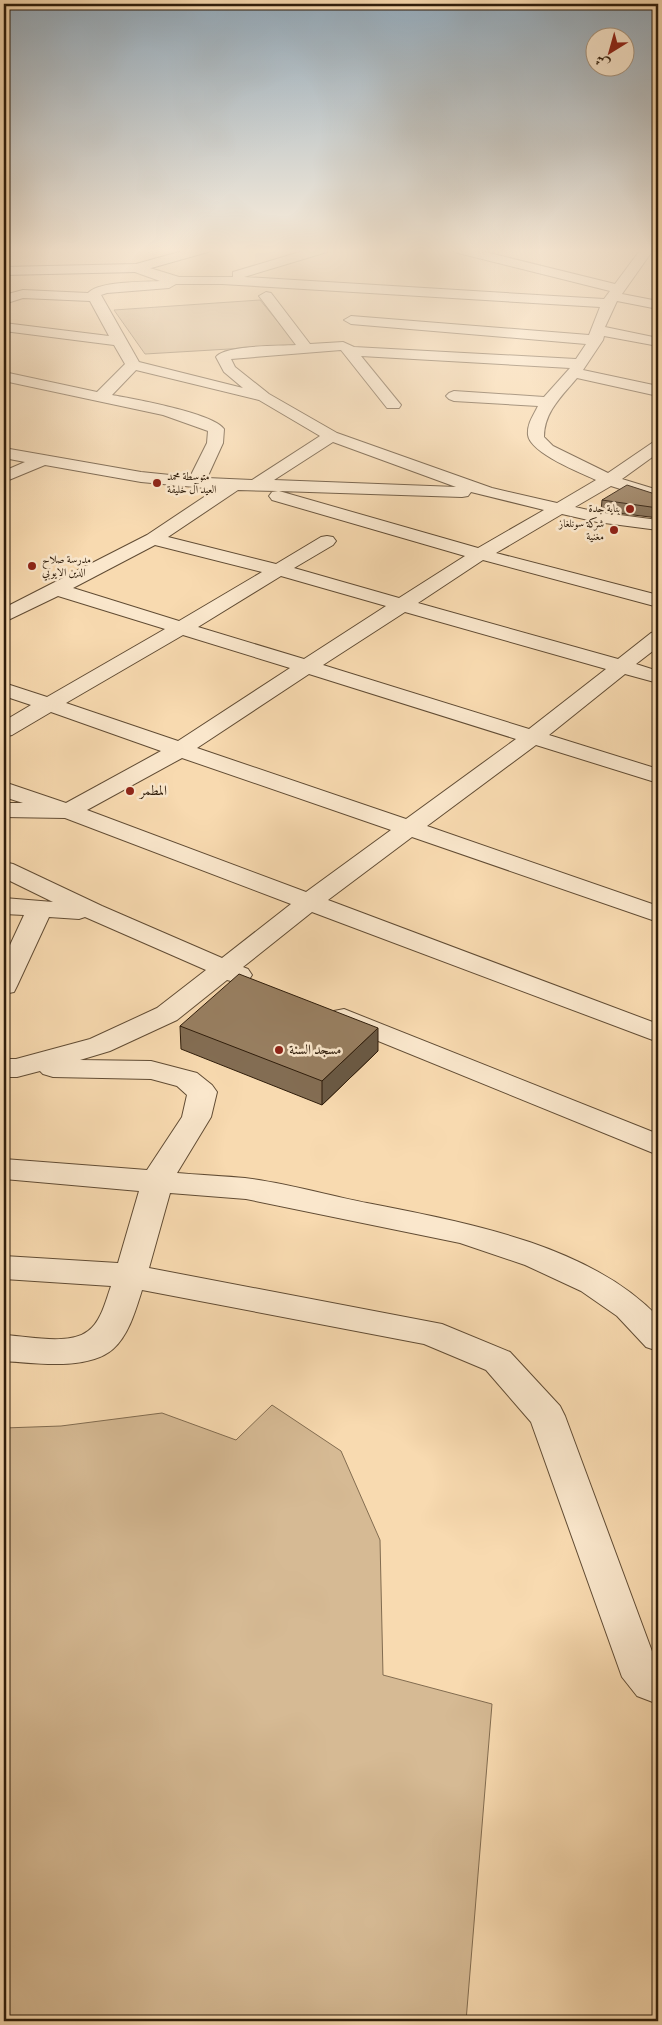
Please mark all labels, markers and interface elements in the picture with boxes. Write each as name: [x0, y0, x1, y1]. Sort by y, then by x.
north arrow: [584, 28, 634, 78]
text: ش: [592, 49, 614, 73]
place label: متوسطة محمد العيد آل خليفة: [167, 470, 216, 498]
marker: متوسطة محمد العيد آل خليفة: [151, 477, 163, 489]
place label: بناية جدة: [589, 502, 620, 517]
marker: بناية جدة: [624, 503, 636, 515]
place label: شركة سونلغاز مغنية: [558, 516, 604, 545]
marker: شركة سونلغاز مغنية: [608, 524, 620, 536]
place label: مدرسة صلاح الدين الايوبي: [42, 553, 91, 581]
marker: مدرسة صلاح الدين الايوبي: [26, 560, 38, 572]
place label: المطمر: [138, 782, 167, 801]
marker: المطمر: [124, 785, 136, 797]
place label: مسجد السنة: [289, 1041, 341, 1060]
marker: مسجد السنة: [273, 1044, 285, 1056]

